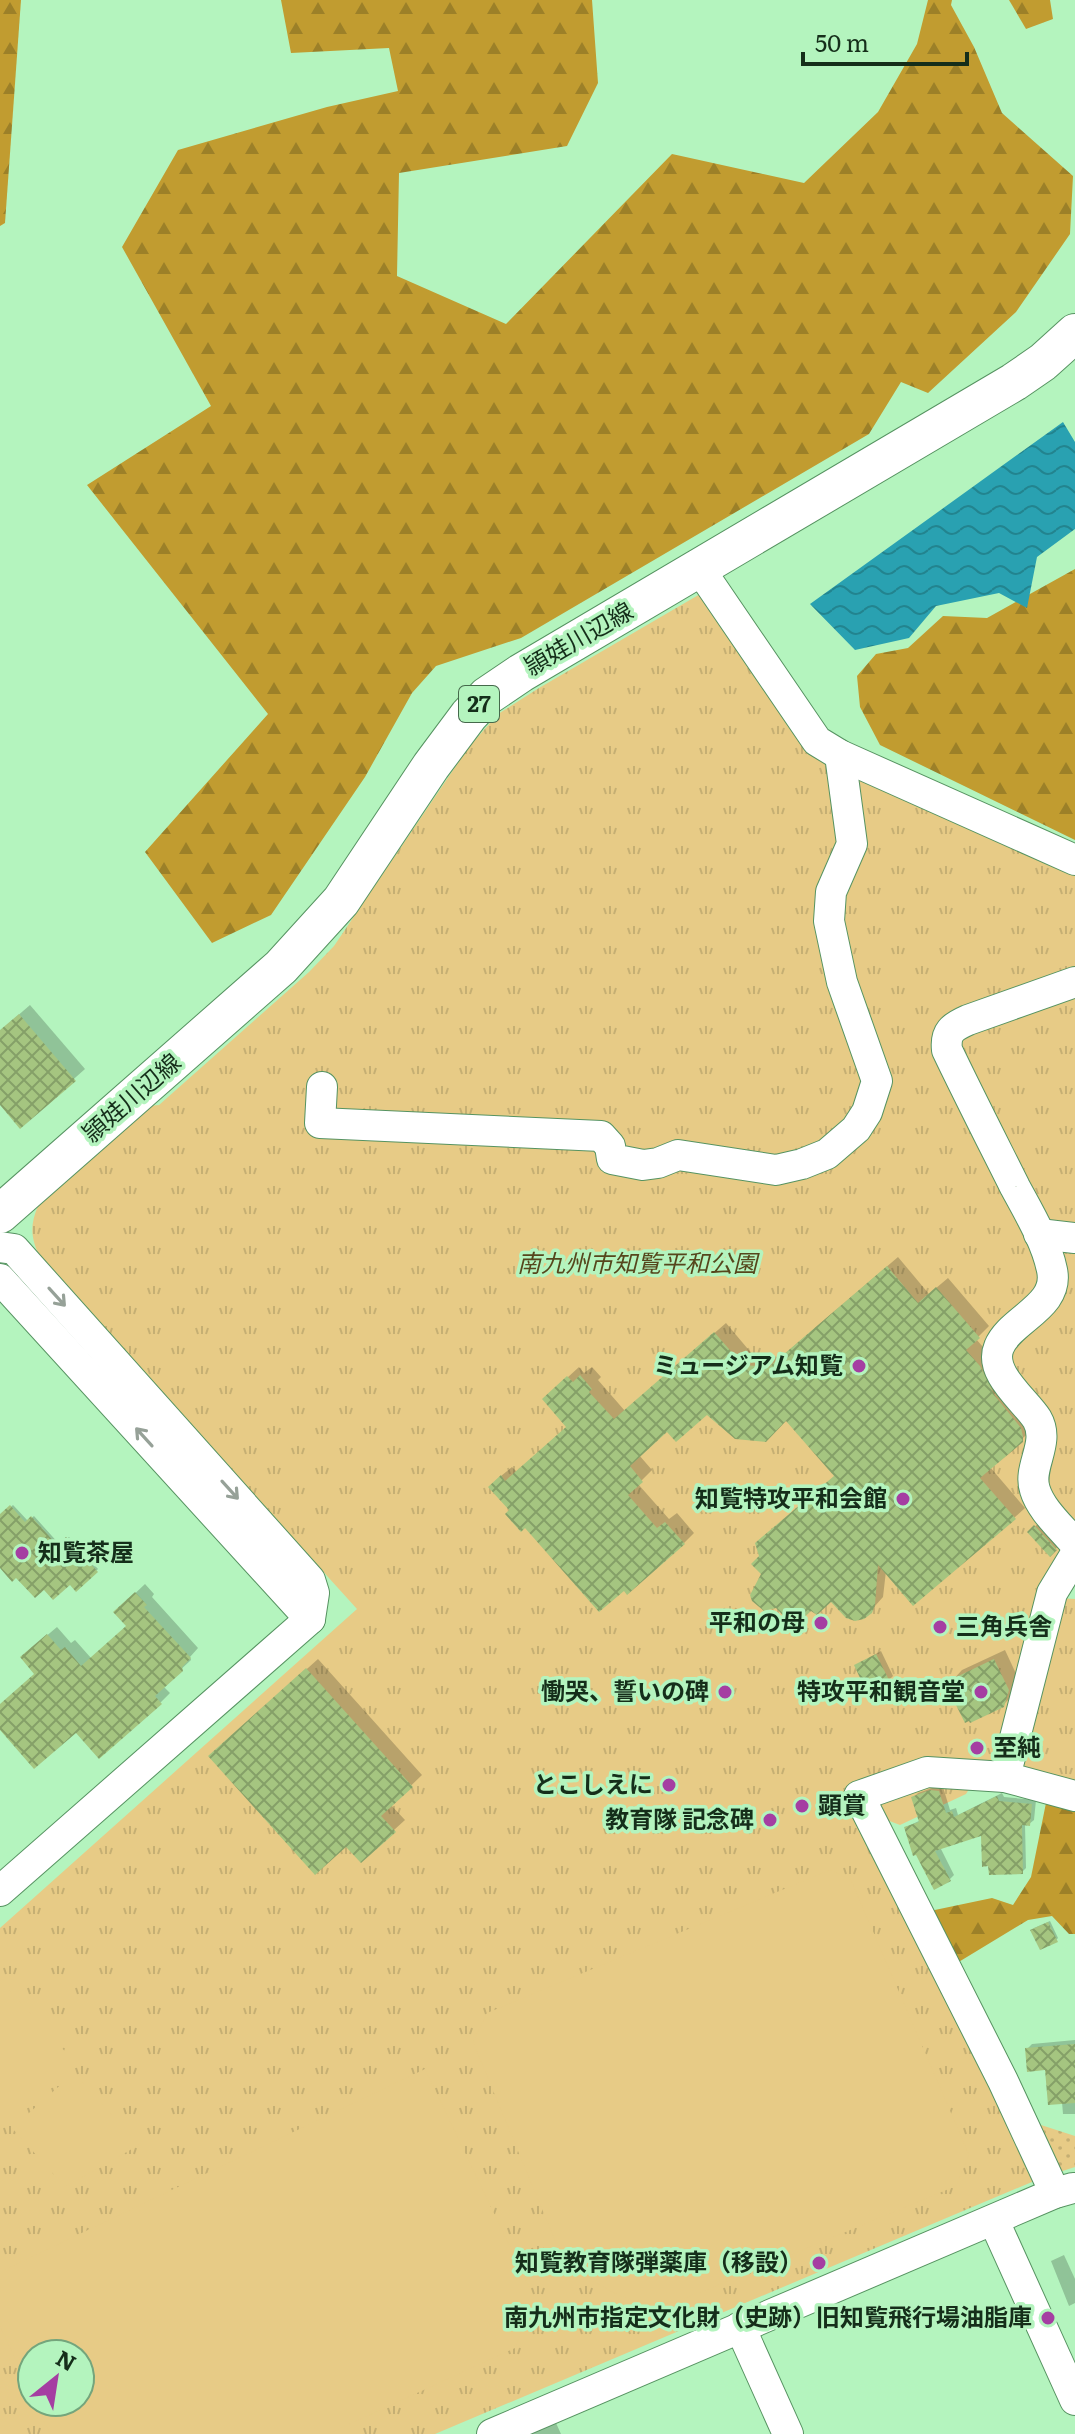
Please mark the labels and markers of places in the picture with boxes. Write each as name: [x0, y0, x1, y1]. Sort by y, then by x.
place label: ミュージアム知覧: [653, 1346, 843, 1381]
marker: ミュージアム知覧: [850, 1357, 868, 1375]
place label: 知覧特攻平和会館: [695, 1479, 887, 1514]
marker: 知覧特攻平和会館: [894, 1490, 912, 1508]
place label: 知覧茶屋: [38, 1533, 134, 1568]
marker: 知覧茶屋: [13, 1544, 31, 1562]
place label: 平和の母: [709, 1603, 805, 1638]
place label: 三角兵舎: [956, 1607, 1052, 1642]
marker: 平和の母: [812, 1614, 830, 1632]
marker: 三角兵舎: [931, 1618, 949, 1636]
place label: 慟哭、誓いの碑: [541, 1672, 709, 1707]
place label: 特攻平和観音堂: [797, 1672, 965, 1707]
marker: 慟哭、誓いの碑: [716, 1683, 734, 1701]
marker: 特攻平和観音堂: [972, 1683, 990, 1701]
place label: 至純: [993, 1728, 1041, 1763]
marker: 至純: [968, 1739, 986, 1757]
place label: とこしえに: [533, 1765, 653, 1800]
marker: とこしえに: [660, 1776, 678, 1794]
place label: 顕賞: [818, 1786, 866, 1821]
marker: 顕賞: [793, 1797, 811, 1815]
place label: 教育隊 記念碑: [605, 1800, 754, 1835]
marker: 教育隊 記念碑: [761, 1811, 779, 1829]
place label: 知覧教育隊弾薬庫（移設）: [515, 2243, 803, 2278]
marker: 知覧教育隊弾薬庫（移設）: [810, 2254, 828, 2272]
place label: 南九州市指定文化財（史跡）旧知覧飛行場油脂庫: [504, 2298, 1032, 2333]
marker: 南九州市指定文化財（史跡）旧知覧飛行場油脂庫: [1039, 2309, 1057, 2327]

